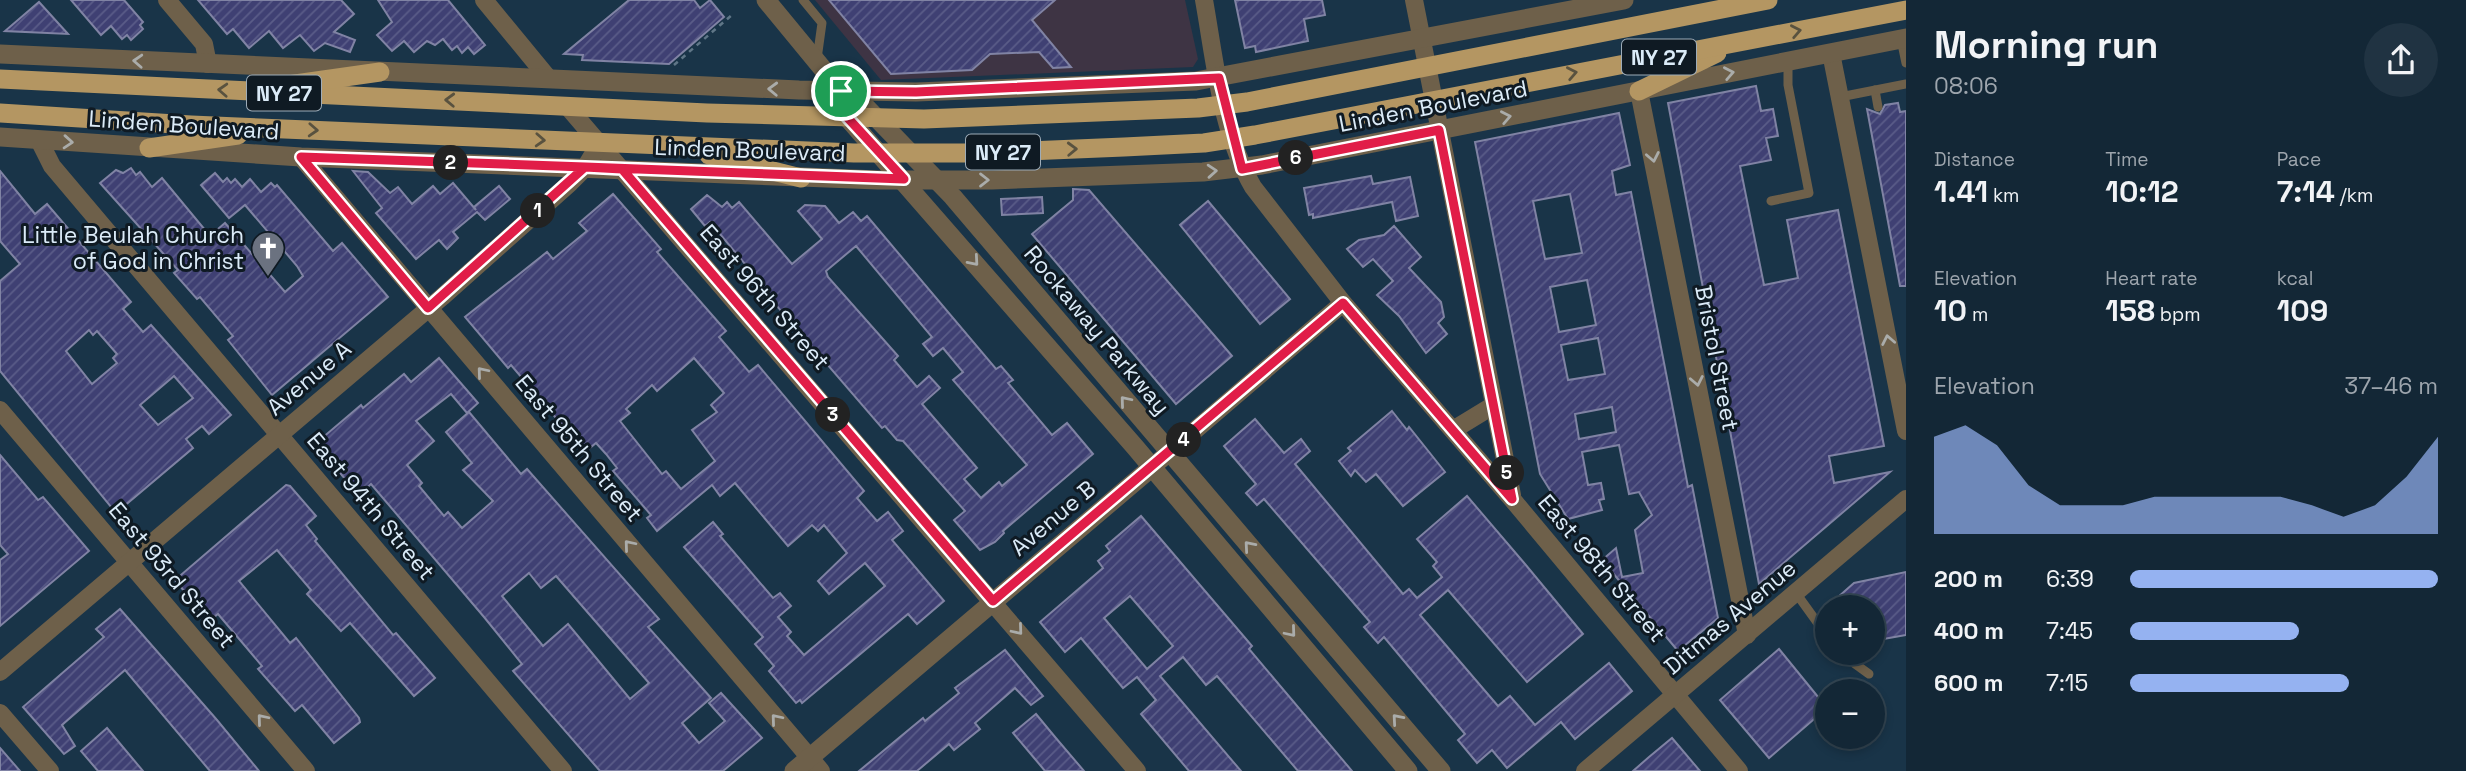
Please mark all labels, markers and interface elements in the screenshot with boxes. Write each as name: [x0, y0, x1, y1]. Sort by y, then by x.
text: Morning run: [1934, 21, 2159, 69]
button: share: [2364, 23, 2438, 97]
one-way arrow: [1790, 24, 1802, 39]
road number: NY 27: [1622, 40, 1696, 74]
one-way arrow: [132, 53, 143, 68]
pin: [811, 61, 871, 121]
one-way arrow: [1723, 66, 1735, 81]
one-way arrow: [1566, 67, 1578, 82]
text: 08:06: [1934, 71, 1998, 101]
icon: arrive: [822, 72, 860, 110]
street label: Linden Boulevard: [1336, 73, 1530, 139]
road number: NY 27: [247, 76, 321, 110]
one-way arrow: [767, 81, 778, 96]
one-way arrow: [217, 83, 228, 98]
one-way arrow: [444, 93, 455, 108]
street label: Linden Boulevard: [88, 103, 280, 147]
one-way arrow: [1500, 110, 1512, 125]
one-way arrow: [308, 122, 319, 137]
street label: Linden Boulevard: [654, 132, 846, 168]
one-way arrow: [535, 133, 546, 148]
one-way arrow: [63, 134, 74, 149]
road number: NY 27: [966, 134, 1040, 170]
pin: 6: [1278, 140, 1314, 176]
one-way arrow: [1067, 142, 1078, 157]
text: 6: [1290, 145, 1301, 170]
pin: 2: [434, 146, 468, 180]
text: Distance: [1934, 147, 2015, 172]
text: Time: [2105, 147, 2149, 172]
text: Pace: [2277, 147, 2321, 172]
text: 2: [445, 150, 456, 175]
one-way arrow: [1644, 151, 1659, 163]
one-way arrow: [1207, 164, 1218, 179]
one-way arrow: [980, 172, 990, 188]
text: 1.41: [1934, 172, 1988, 211]
text: 10:12: [2105, 172, 2179, 211]
text: 7:14: [2277, 172, 2335, 211]
text: km: [1988, 183, 2019, 208]
text: /km: [2335, 183, 2373, 208]
pin: 1: [520, 194, 556, 228]
text: 1: [533, 198, 542, 223]
street label: East 96th Street: [693, 218, 837, 376]
place label: Little Beulah Church of God in Christ: [22, 220, 244, 276]
church icon: Little Beulah Church of God in Christ: [249, 229, 287, 278]
street label: Rockaway Parkway: [1017, 239, 1177, 421]
one-way arrow: [966, 252, 978, 265]
text: Elevation: [1934, 266, 2017, 291]
text: Heart rate: [2105, 266, 2198, 291]
text: kcal: [2277, 266, 2313, 291]
street label: Bristol Street: [1688, 283, 1746, 433]
text: 10: [1934, 291, 1967, 330]
text: 158: [2105, 291, 2155, 330]
text: 109: [2277, 291, 2328, 330]
text: m: [1967, 302, 1988, 327]
text: bpm: [2155, 302, 2201, 327]
street label: Avenue A: [261, 334, 357, 422]
one-way arrow: [1881, 334, 1896, 346]
one-way arrow: [478, 367, 490, 380]
street label: East 95th Street: [509, 368, 649, 528]
text: Elevation: [1934, 371, 2035, 401]
text: 37–46 m: [2344, 371, 2438, 401]
one-way arrow: [1688, 375, 1703, 387]
one-way arrow: [1121, 396, 1133, 409]
pin: 3: [816, 398, 850, 432]
text: 3: [827, 402, 838, 427]
pin: 4: [1166, 422, 1202, 458]
street label: East 94th Street: [300, 426, 442, 586]
text: 4: [1177, 427, 1190, 452]
pin: 5: [1490, 456, 1524, 490]
text: 5: [1501, 460, 1512, 485]
street label: Avenue B: [1004, 474, 1102, 562]
street label: East 98th Street: [1531, 488, 1673, 648]
street label: East 93rd Street: [102, 496, 242, 654]
one-way arrow: [625, 541, 637, 554]
one-way arrow: [1245, 542, 1257, 555]
street label: Ditmas Avenue: [1658, 553, 1802, 681]
text: 200 m: [1934, 564, 2003, 594]
text: 6:39: [2046, 564, 2094, 594]
map controls: [1815, 595, 1885, 749]
button: +: [1815, 595, 1885, 665]
text: 400 m: [1934, 616, 2004, 646]
text: 7:45: [2046, 616, 2093, 646]
one-way arrow: [1010, 622, 1022, 635]
one-way arrow: [1283, 624, 1295, 637]
text: 600 m: [1934, 668, 2004, 698]
text: 7:15: [2046, 668, 2088, 698]
button: −: [1815, 679, 1885, 749]
one-way arrow: [258, 714, 270, 727]
one-way arrow: [772, 714, 785, 727]
one-way arrow: [1393, 714, 1405, 727]

